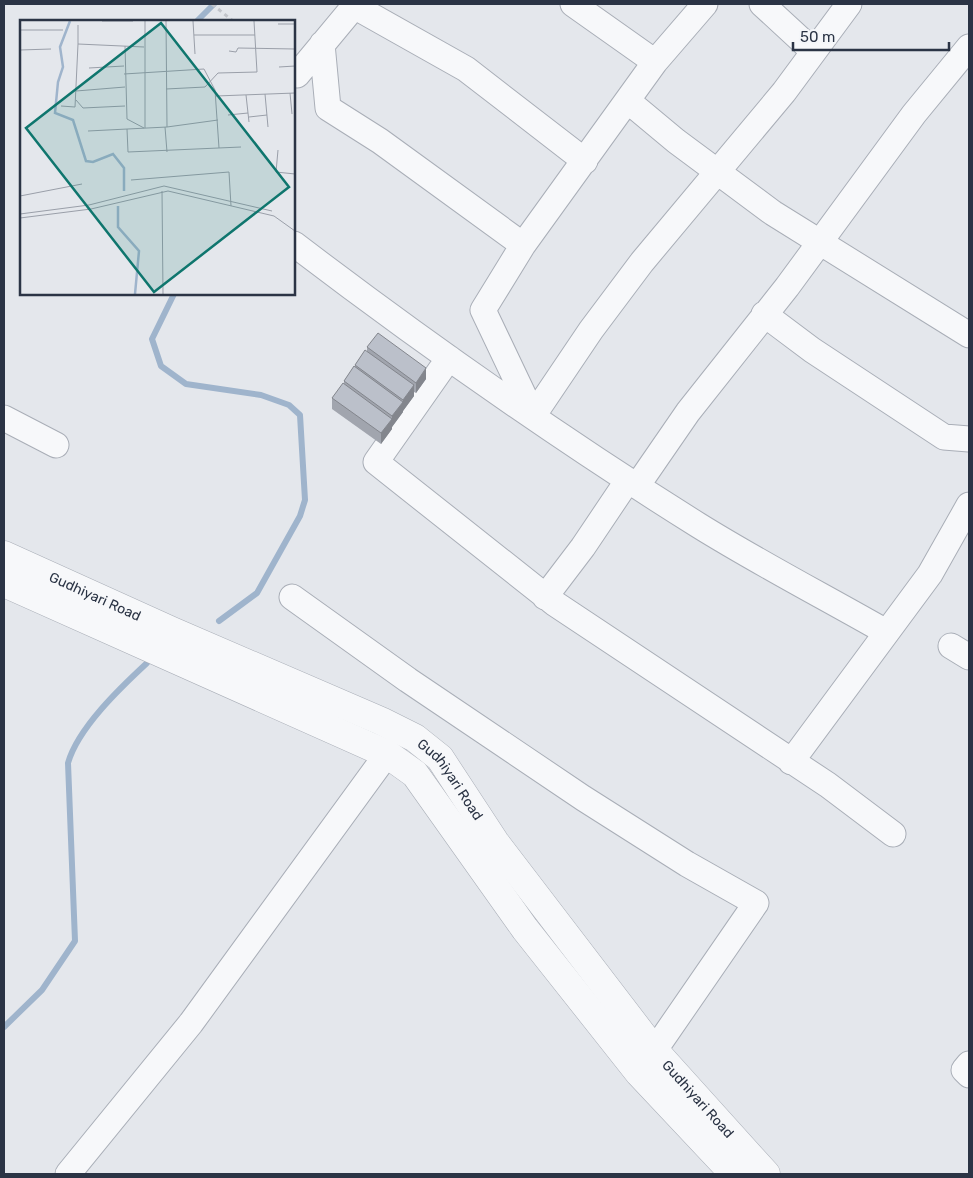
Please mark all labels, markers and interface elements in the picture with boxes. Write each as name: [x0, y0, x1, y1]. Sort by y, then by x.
inset map: [20, 20, 295, 295]
scale bar: [793, 20, 949, 52]
text: 50 m: [800, 28, 835, 46]
street label: Gudhiyari Road: [47, 568, 144, 624]
street label: Gudhiyari Road: [414, 735, 487, 823]
street label: Gudhiyari Road: [659, 1056, 738, 1141]

